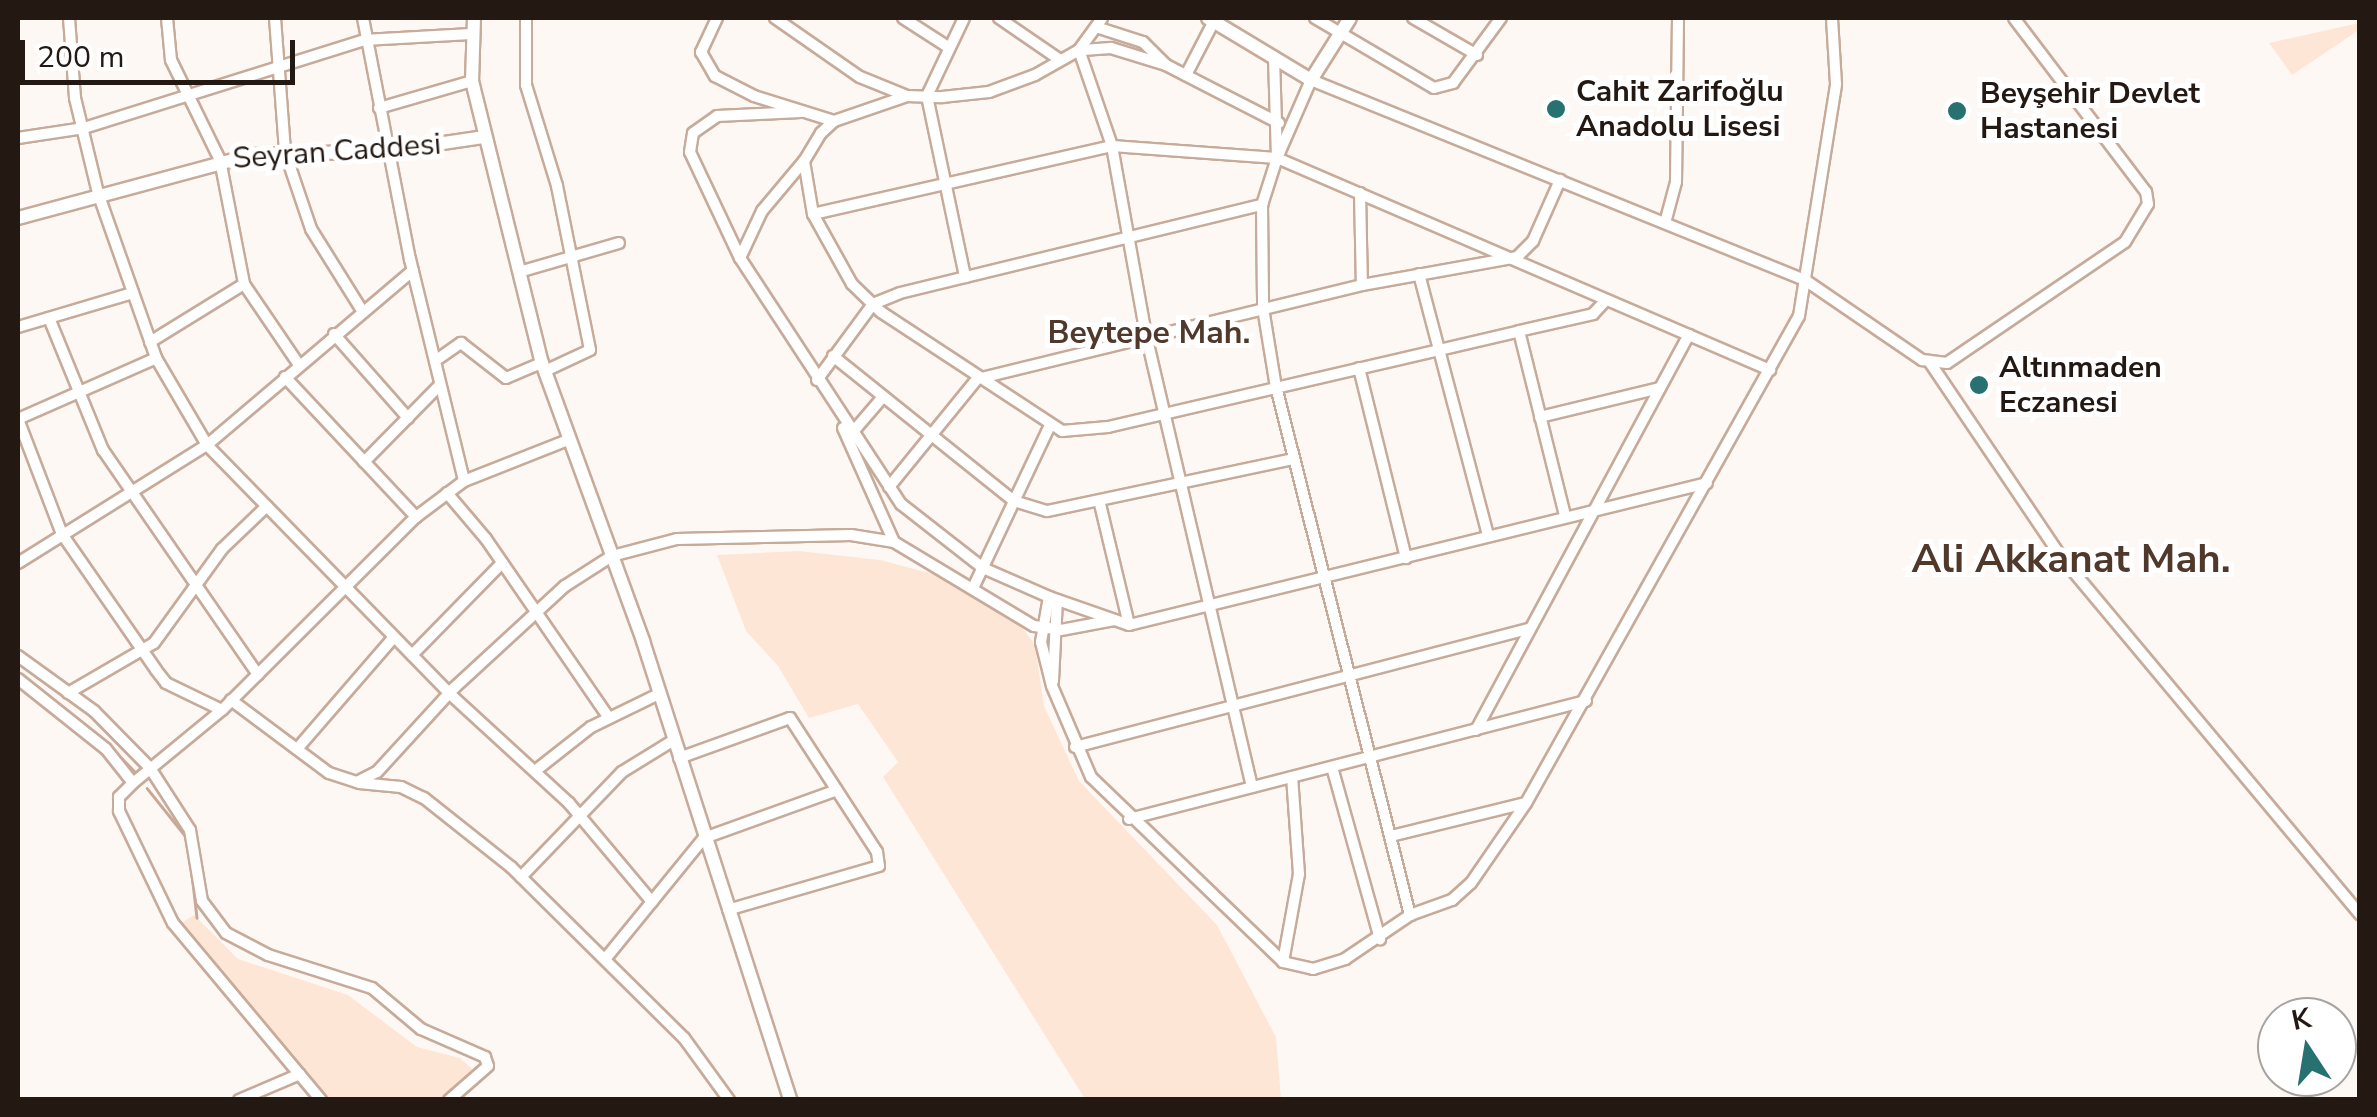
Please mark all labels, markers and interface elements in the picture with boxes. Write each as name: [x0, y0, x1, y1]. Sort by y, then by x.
scale bar: [25, 20, 300, 82]
text: 200 m: [37, 37, 124, 78]
place label: Cahit Zarifoğlu Anadolu Lisesi: [1576, 74, 1784, 144]
place label: Beyşehir Devlet Hastanesi: [1980, 76, 2200, 146]
marker: Cahit Zarifoğlu Anadolu Lisesi: [1545, 98, 1567, 120]
marker: Beyşehir Devlet Hastanesi: [1944, 98, 1970, 124]
street label: Seyran Caddesi: [232, 127, 442, 177]
district label: Beytepe Mah.: [1047, 314, 1251, 352]
place label: Altınmaden Eczanesi: [1999, 350, 2162, 420]
marker: Altınmaden Eczanesi: [1968, 374, 1990, 396]
district label: Ali Akkanat Mah.: [1911, 535, 2231, 583]
north arrow: [2257, 997, 2357, 1097]
text: K: [2288, 999, 2314, 1040]

